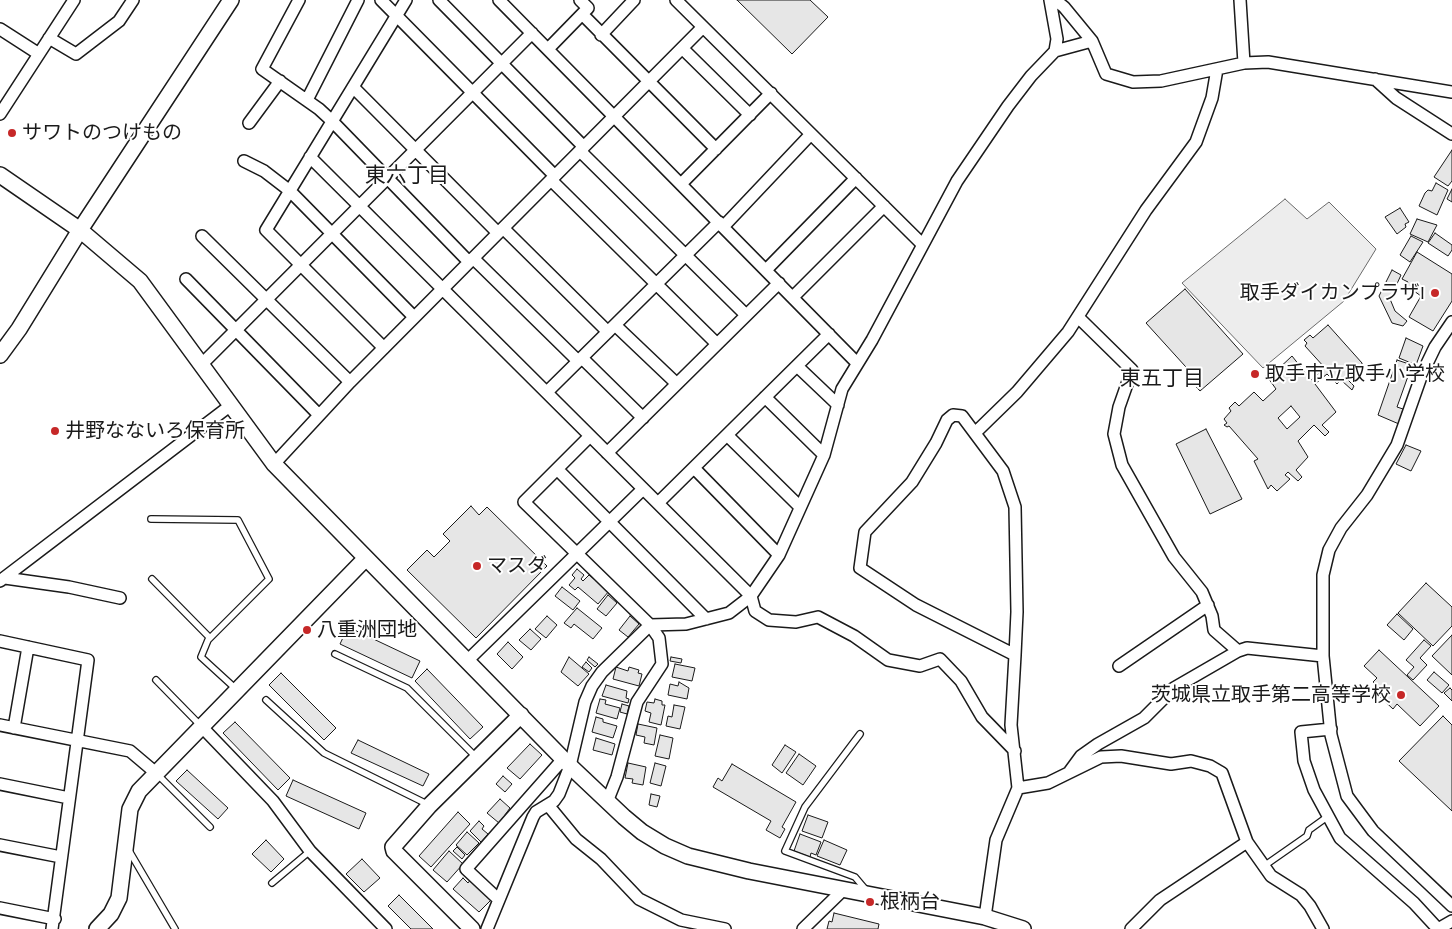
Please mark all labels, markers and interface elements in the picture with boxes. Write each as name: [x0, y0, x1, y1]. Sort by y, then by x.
place label: サワトのつけもの: [22, 121, 182, 145]
marker: サワトのつけもの: [6, 127, 18, 139]
district label: 東六丁目: [365, 163, 449, 189]
place label: 取手ダイカンプラザI: [1240, 281, 1425, 305]
marker: 取手ダイカンプラザI: [1429, 287, 1441, 299]
place label: 取手市立取手小学校: [1265, 362, 1445, 386]
district label: 東五丁目: [1120, 366, 1204, 392]
marker: 取手市立取手小学校: [1249, 368, 1261, 380]
place label: 井野なないろ保育所: [65, 419, 245, 443]
marker: 井野なないろ保育所: [49, 425, 61, 437]
place label: マスダ: [487, 554, 547, 578]
marker: マスダ: [471, 560, 483, 572]
place label: 八重洲団地: [317, 618, 417, 642]
marker: 八重洲団地: [301, 624, 313, 636]
place label: 茨城県立取手第二高等学校: [1151, 683, 1391, 707]
marker: 茨城県立取手第二高等学校: [1395, 689, 1407, 701]
place label: 根柄台: [880, 890, 940, 914]
marker: 根柄台: [864, 896, 876, 908]

